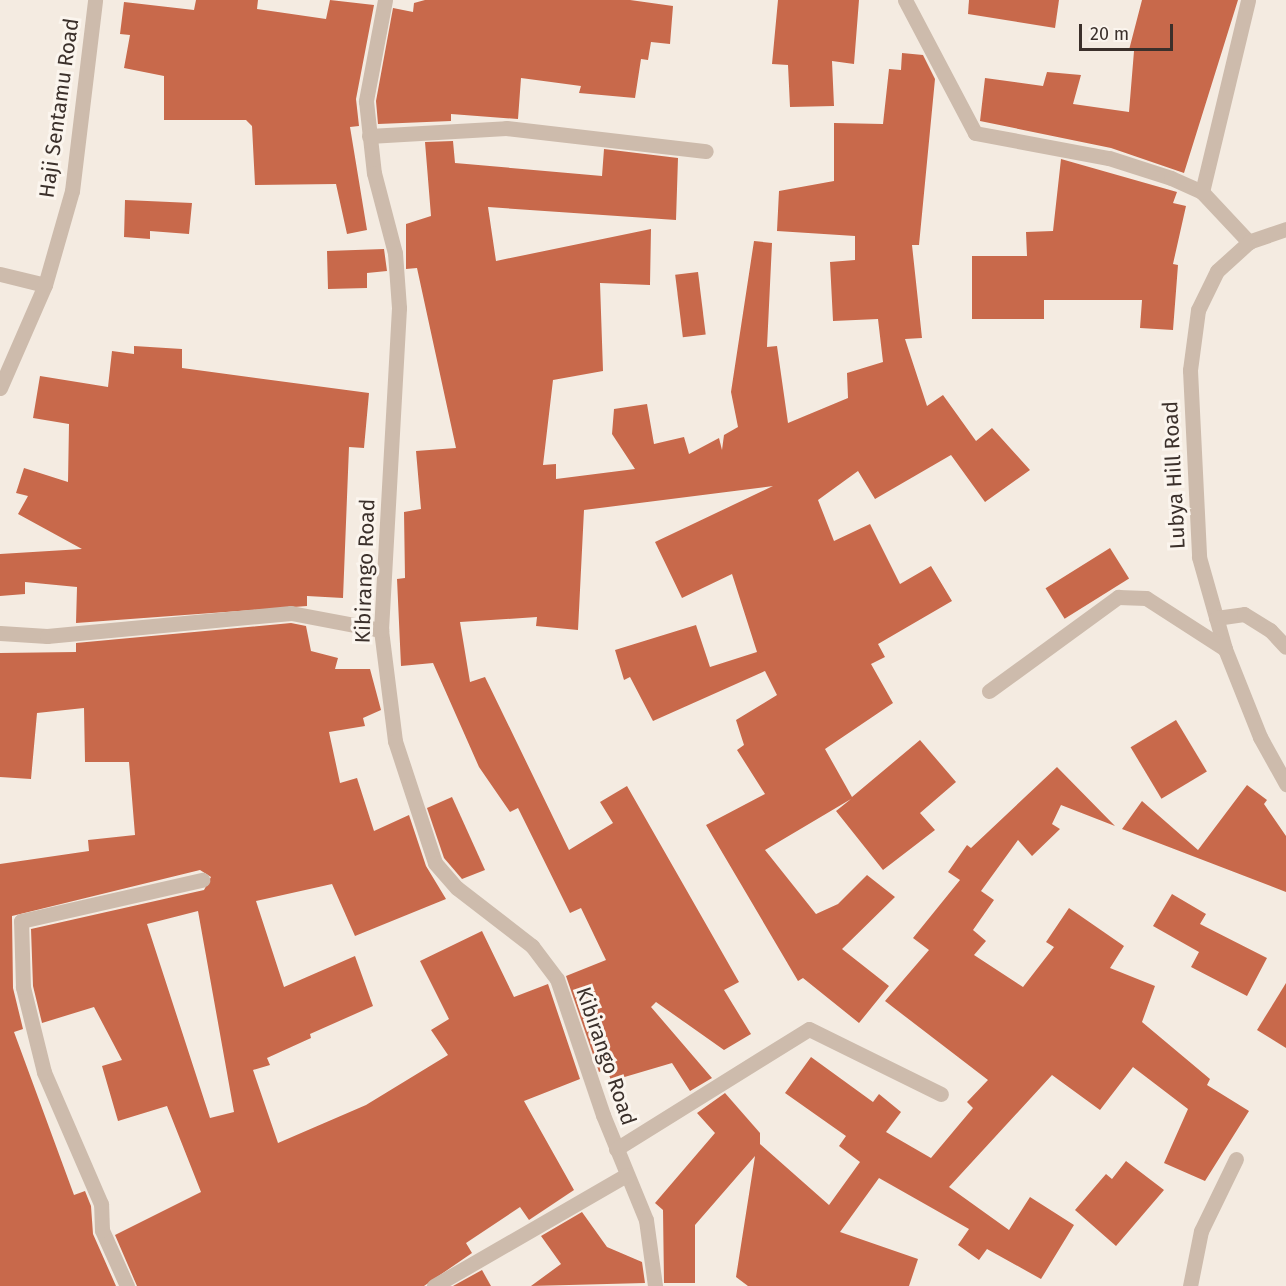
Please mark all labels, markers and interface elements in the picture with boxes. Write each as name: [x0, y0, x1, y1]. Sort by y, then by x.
scale bar: [1082, 12, 1176, 50]
street label: Haji Sentamu Road: [34, 17, 84, 199]
text: 20 m: [1090, 23, 1129, 45]
street label: Lubya Hill Road: [1158, 400, 1190, 550]
street label: Kibirango Road: [350, 498, 380, 644]
street label: Kibirango Road: [571, 984, 641, 1128]

